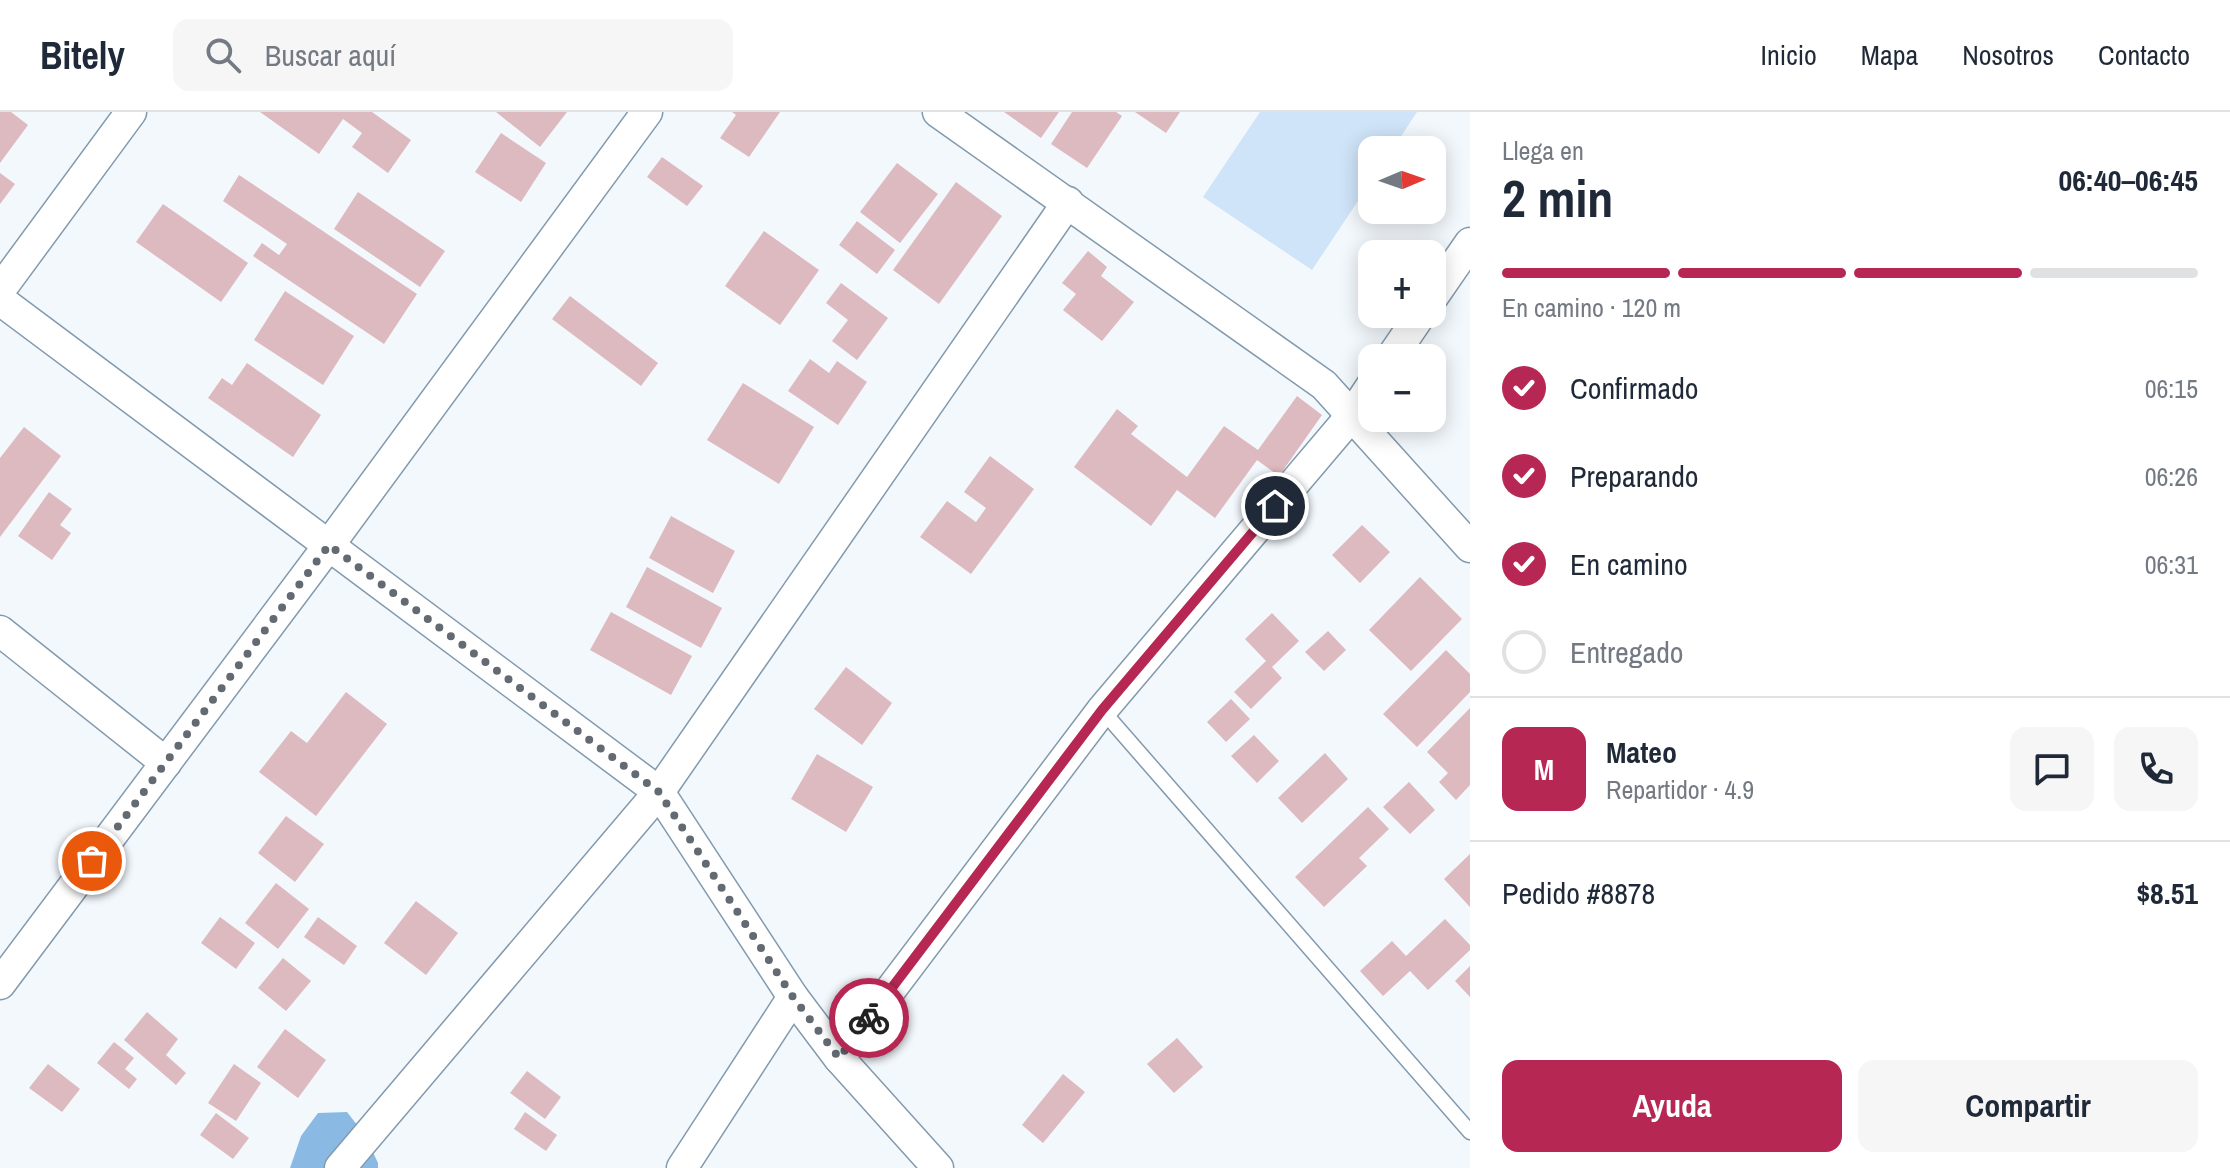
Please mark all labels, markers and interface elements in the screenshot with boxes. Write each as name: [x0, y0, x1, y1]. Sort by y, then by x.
search box: [173, 19, 733, 91]
text: Bitely: [40, 30, 125, 81]
icon: search: [201, 33, 245, 77]
text: Buscar aquí: [265, 35, 396, 75]
text: Inicio: [1761, 36, 1817, 74]
text: Mapa: [1861, 36, 1918, 74]
text: Nosotros: [1962, 36, 2054, 74]
text: Contacto: [2098, 36, 2190, 74]
text: Llega en: [1502, 133, 1584, 168]
north arrow: [1358, 136, 1446, 224]
map controls: [1358, 136, 1446, 432]
text: 06:40–06:45: [2059, 160, 2198, 200]
text: 2 min: [1502, 163, 1613, 233]
button: +: [1358, 240, 1446, 328]
text: En camino · 120 m: [1502, 290, 1681, 325]
button: −: [1358, 344, 1446, 432]
icon: check: [1502, 366, 1546, 410]
text: Confirmado: [1570, 368, 1699, 408]
text: 06:15: [2145, 371, 2198, 406]
icon: check: [1502, 454, 1546, 498]
text: Preparando: [1570, 456, 1699, 496]
text: 06:26: [2145, 459, 2198, 494]
pin: [1241, 472, 1309, 540]
icon: home: [1253, 484, 1297, 528]
icon: check: [1502, 542, 1546, 586]
text: En camino: [1570, 544, 1688, 584]
text: 06:31: [2145, 547, 2198, 582]
text: Entregado: [1570, 632, 1684, 672]
button: chat: [2010, 727, 2094, 811]
button: phone: [2114, 727, 2198, 811]
text: Mateo: [1606, 732, 1677, 772]
text: M: [1534, 749, 1554, 789]
text: Repartidor · 4.9: [1606, 772, 1754, 807]
pin: [58, 827, 126, 895]
icon: bag: [70, 839, 114, 883]
text: Pedido #8878: [1502, 873, 1655, 913]
text: $8.51: [2136, 873, 2198, 913]
courier: [829, 978, 909, 1058]
icon: bike: [847, 996, 891, 1040]
button: Ayuda: [1502, 1060, 1842, 1152]
button: Compartir: [1858, 1060, 2198, 1152]

